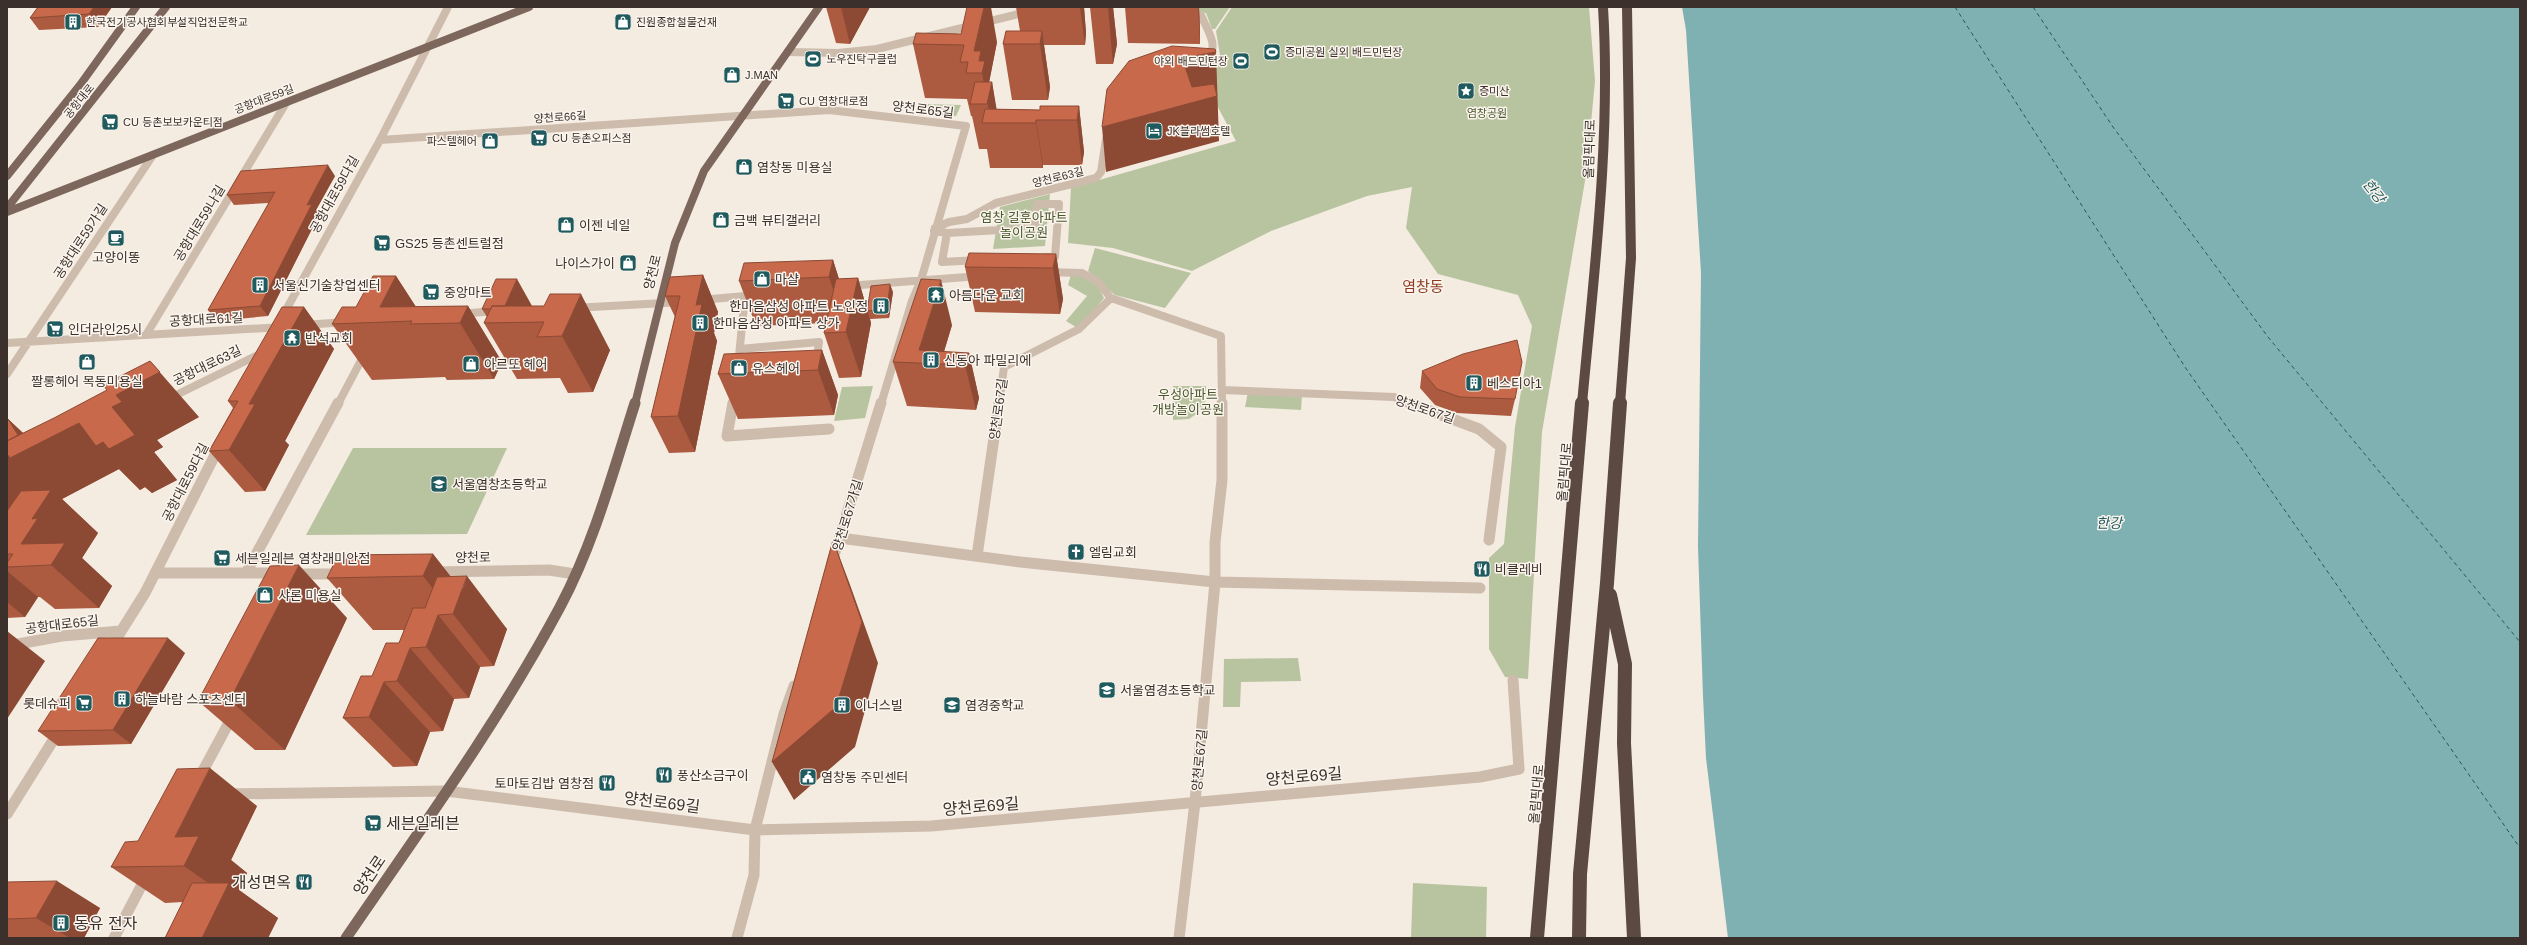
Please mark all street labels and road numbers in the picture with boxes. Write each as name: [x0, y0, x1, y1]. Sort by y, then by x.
street label: 공항대로: [62, 81, 96, 121]
street label: 공항대로59길: [233, 82, 295, 116]
street label: 양천로65길: [891, 98, 955, 121]
street label: 양천로66길: [533, 109, 587, 125]
street label: 올림픽대로: [1581, 119, 1598, 179]
street label: 공항대로59다길: [307, 153, 362, 236]
street label: 양천로63길: [1031, 165, 1085, 189]
street label: 공항대로59나길: [171, 182, 228, 264]
street label: 공항대로59가길: [51, 201, 110, 282]
street label: 양천로: [641, 253, 664, 291]
street label: 공항대로61길: [169, 310, 244, 329]
street label: 공항대로63길: [171, 342, 244, 388]
street label: 양천로67길: [987, 377, 1010, 441]
street label: 양천로67길: [1393, 392, 1457, 427]
street label: 공항대로59다길: [159, 440, 212, 524]
street label: 올림픽대로: [1554, 442, 1575, 502]
street label: 양천로67가길: [829, 477, 866, 553]
street label: 양천로: [455, 550, 491, 565]
street label: 공항대로65길: [24, 613, 100, 636]
street label: 양천로67길: [1189, 728, 1210, 792]
street label: 올림픽대로: [1526, 764, 1547, 824]
street label: 양천로69길: [1265, 765, 1343, 788]
street label: 양천로69길: [623, 789, 701, 816]
street label: 양천로69길: [942, 795, 1020, 818]
street label: 양천로: [350, 852, 389, 898]

